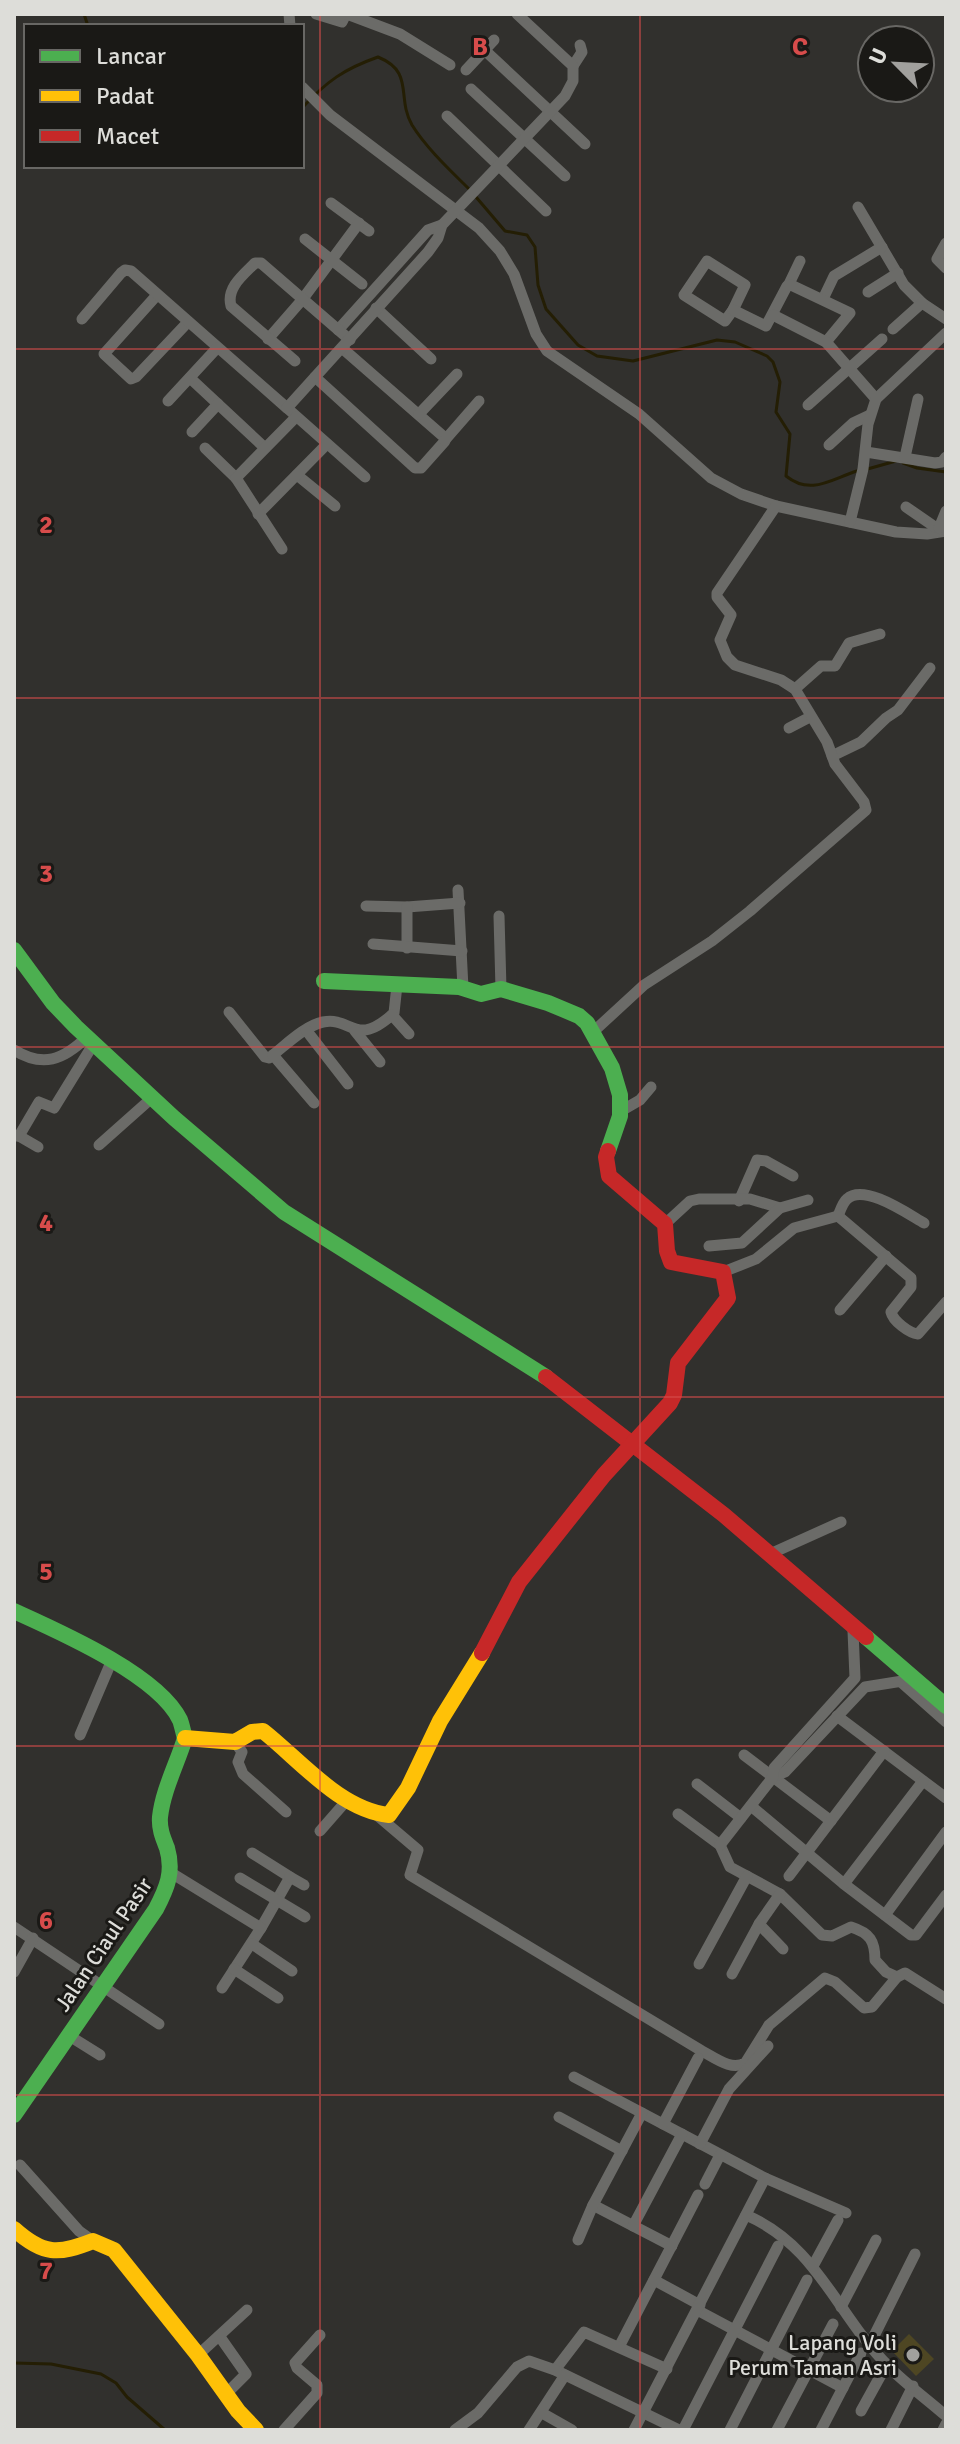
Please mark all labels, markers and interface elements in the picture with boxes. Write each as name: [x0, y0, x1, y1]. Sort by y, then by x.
legend: [24, 24, 304, 168]
north arrow: [856, 24, 936, 104]
text: B: [472, 31, 488, 63]
text: C: [792, 31, 808, 63]
text: Lancar: [96, 41, 166, 71]
text: U: [863, 44, 894, 68]
text: Padat: [96, 81, 154, 111]
text: Macet: [96, 121, 159, 151]
text: 2: [39, 509, 53, 541]
text: 3: [39, 858, 53, 890]
text: 4: [39, 1207, 53, 1239]
text: 5: [39, 1556, 53, 1588]
street label: Jalan Ciaul Pasir: [49, 1872, 158, 2016]
text: 6: [39, 1905, 53, 1937]
text: 7: [39, 2255, 53, 2287]
place label: Lapang Voli Perum Taman Asri: [728, 2329, 897, 2381]
marker: Lapang Voli Perum Taman Asri: [904, 2346, 922, 2364]

